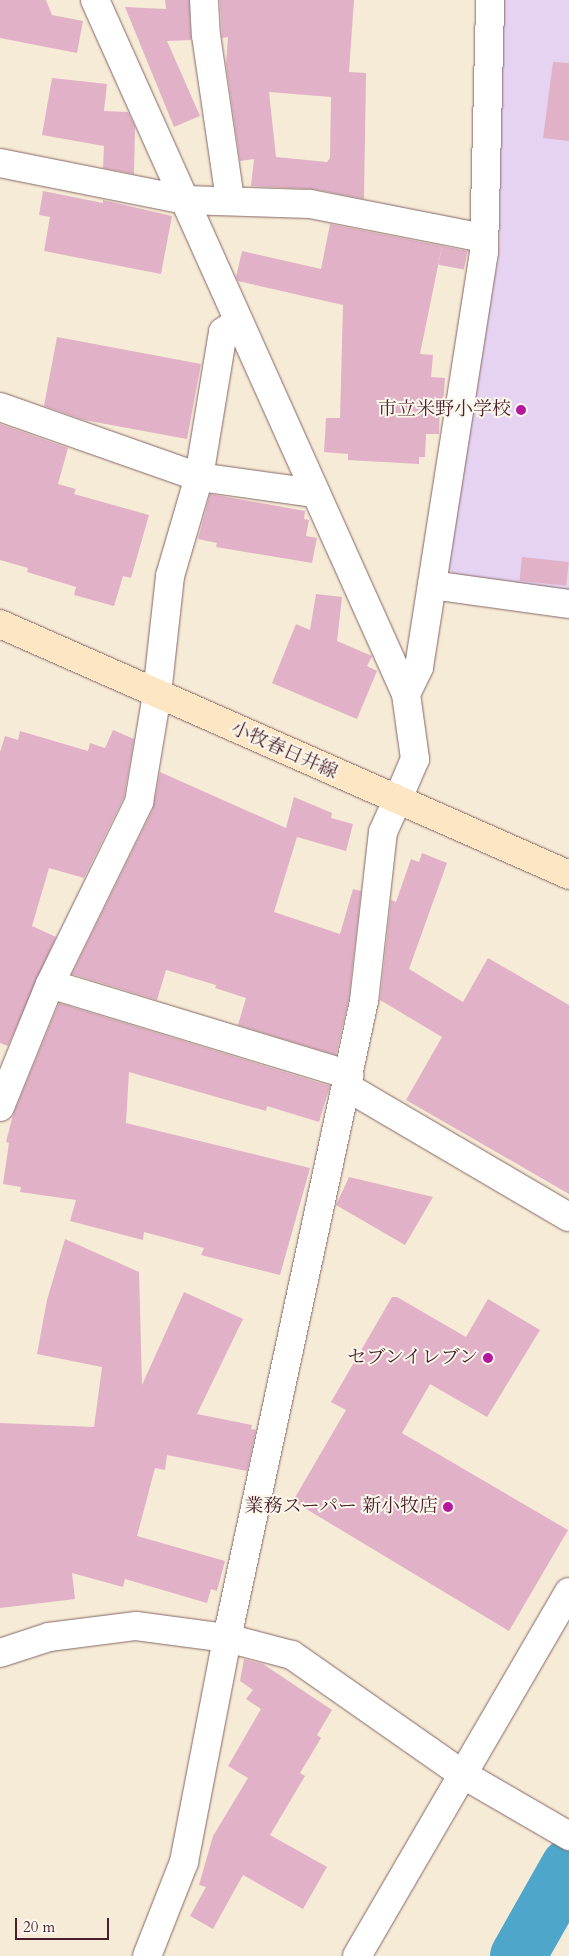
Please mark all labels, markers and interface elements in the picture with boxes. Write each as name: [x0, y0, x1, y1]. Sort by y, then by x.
place label: 市立米野小学校: [378, 399, 511, 421]
marker: 市立米野小学校: [515, 404, 527, 416]
street label: 小牧春日井線: [227, 717, 341, 785]
place label: セブンイレブン: [345, 1347, 478, 1369]
marker: セブンイレブン: [482, 1352, 494, 1364]
place label: 業務スーパー 新小牧店: [244, 1496, 438, 1518]
marker: 業務スーパー 新小牧店: [442, 1501, 454, 1513]
scale bar: [18, 1908, 111, 1940]
text: 20 m: [23, 1917, 55, 1937]

